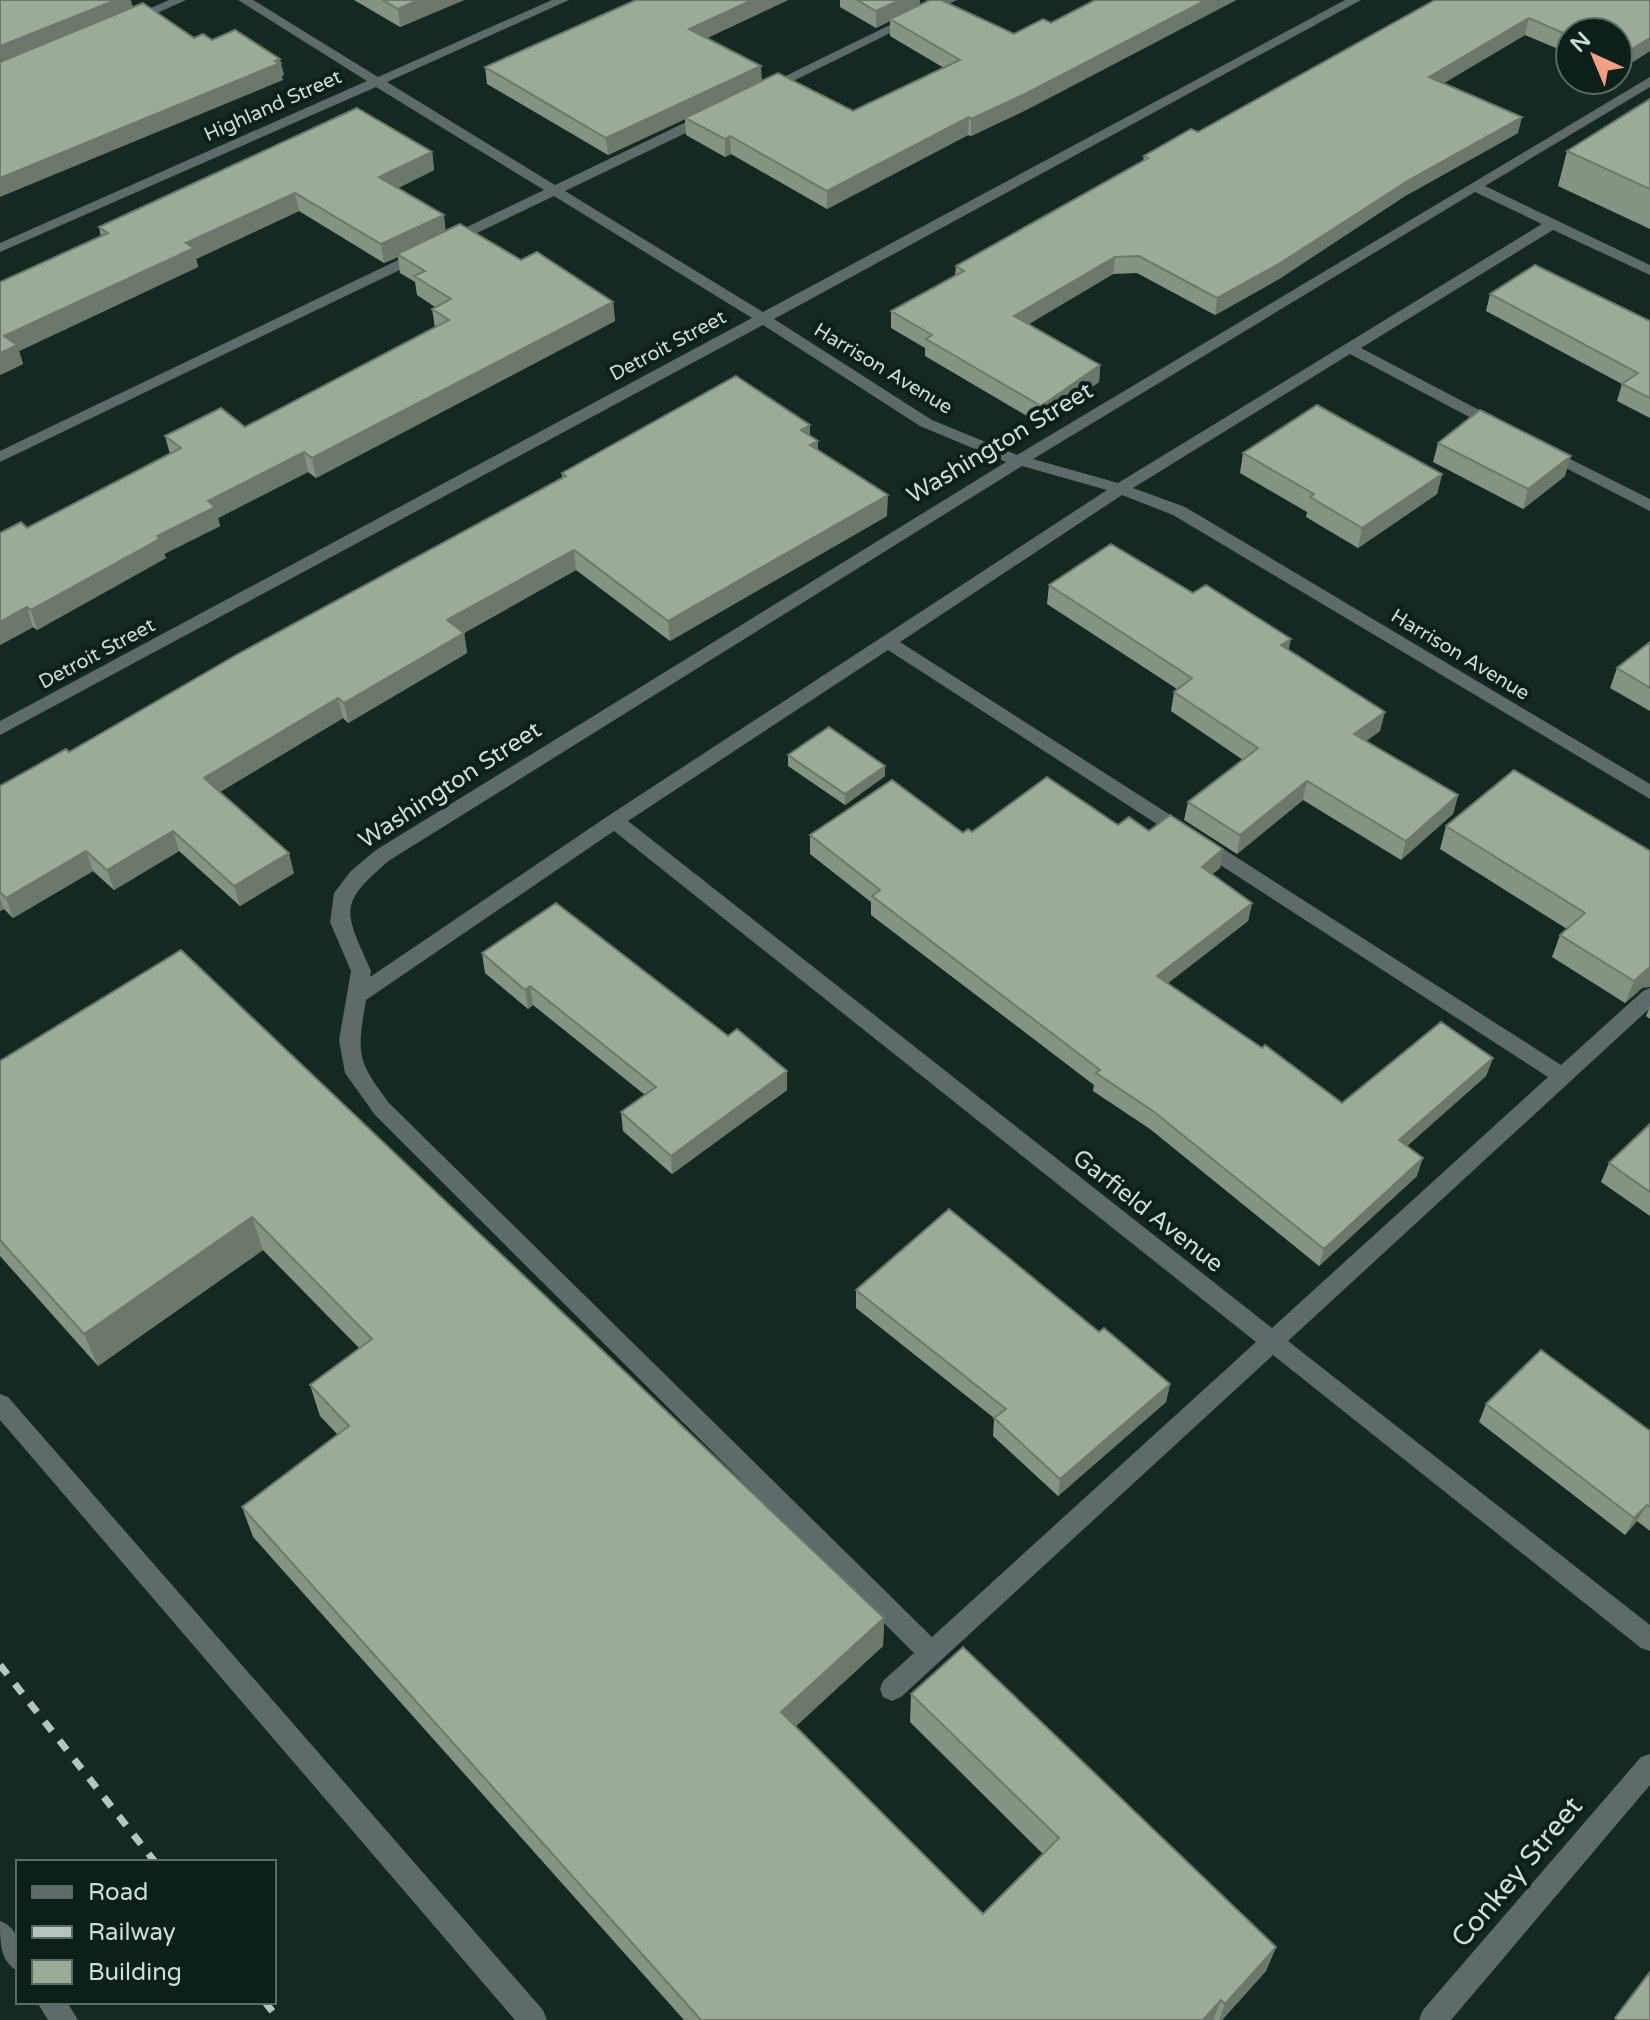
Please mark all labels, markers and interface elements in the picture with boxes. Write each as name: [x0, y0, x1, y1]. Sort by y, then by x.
north arrow: [1554, 16, 1634, 96]
text: N: [1565, 27, 1596, 58]
street label: Highland Street: [200, 65, 346, 147]
street label: Detroit Street: [606, 305, 731, 387]
street label: Harrison Avenue: [809, 318, 957, 420]
street label: Washington Street: [902, 376, 1098, 510]
street label: Harrison Avenue: [1386, 604, 1534, 706]
street label: Detroit Street: [35, 613, 160, 695]
street label: Washington Street: [353, 715, 547, 855]
street label: Garfield Avenue: [1067, 1143, 1229, 1279]
street label: Conkey Street: [1444, 1790, 1590, 1954]
legend: [16, 1860, 276, 2004]
text: Road: [88, 1878, 148, 1907]
text: Railway: [88, 1918, 176, 1947]
text: Building: [88, 1958, 182, 1987]

